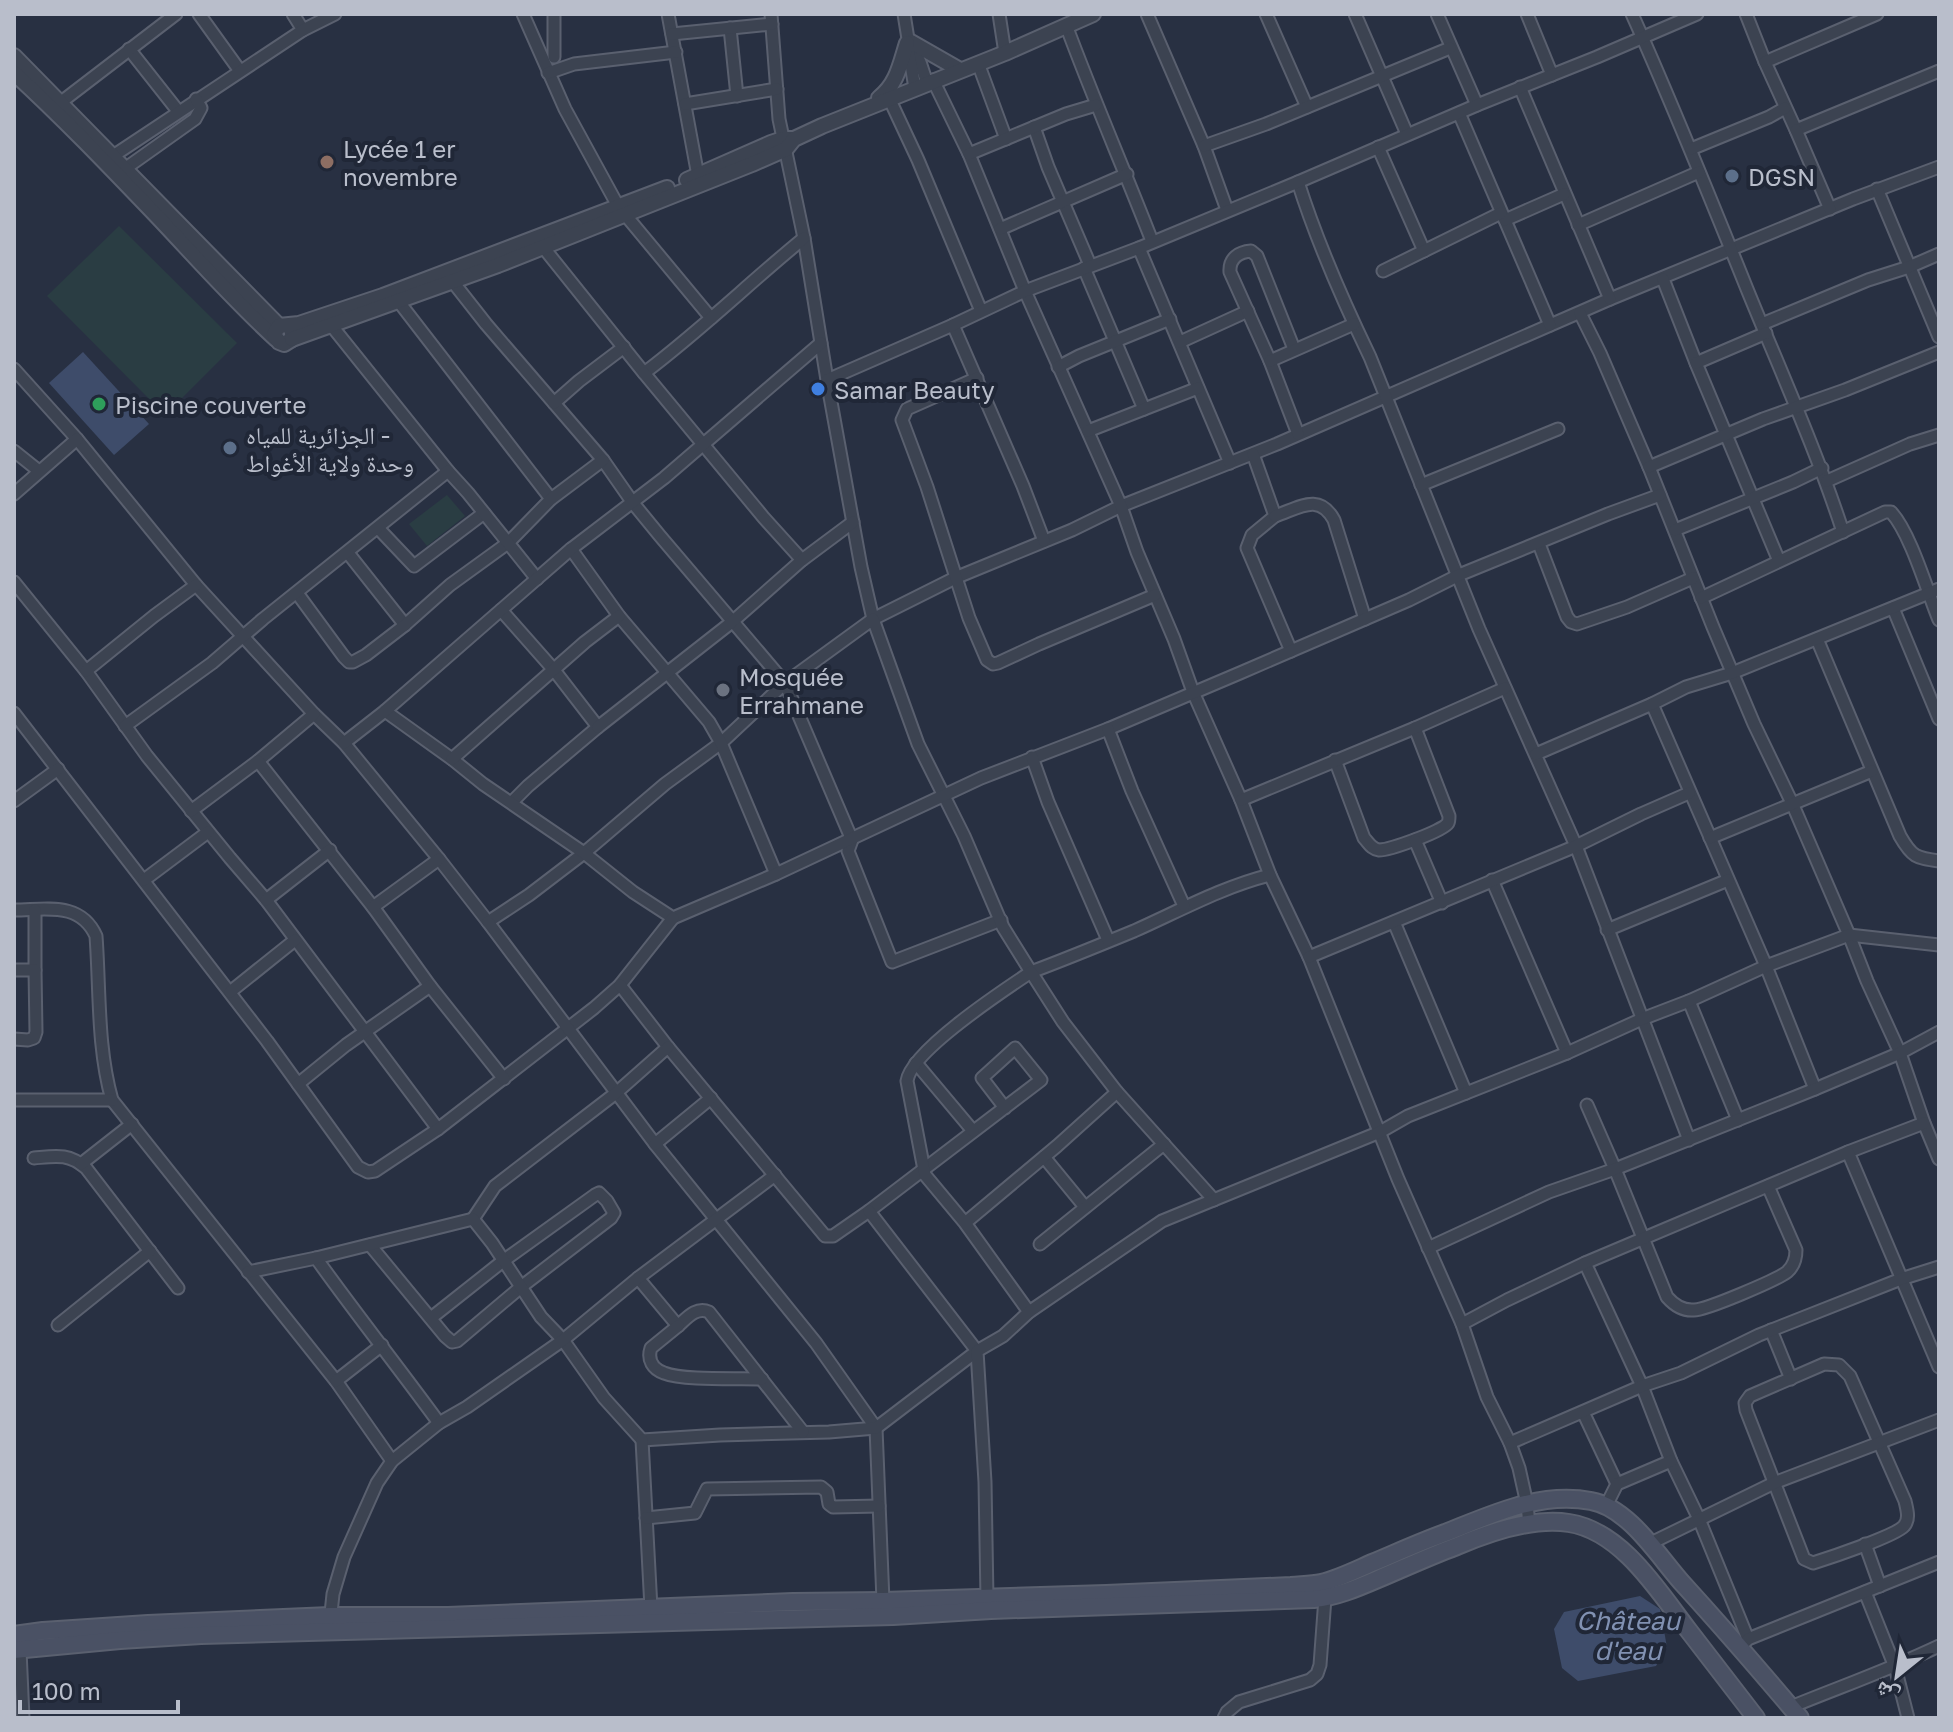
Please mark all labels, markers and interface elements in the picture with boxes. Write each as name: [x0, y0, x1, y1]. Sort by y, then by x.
place label: Lycée 1 er novembre: [343, 134, 458, 191]
marker: Lycée 1 er novembre: [318, 153, 336, 171]
place label: DGSN: [1748, 162, 1815, 191]
marker: DGSN: [1723, 167, 1741, 185]
place label: Samar Beauty: [834, 375, 995, 404]
marker: Samar Beauty: [809, 380, 827, 398]
place label: Piscine couverte: [115, 390, 306, 419]
marker: Piscine couverte: [90, 395, 108, 413]
place label: الجزائرية للمياه - وحدة ولاية الأغواط: [246, 420, 414, 477]
marker: الجزائرية للمياه - وحدة ولاية الأغواط: [221, 439, 239, 457]
place label: Mosquée Errahmane: [739, 662, 864, 719]
marker: Mosquée Errahmane: [714, 681, 732, 699]
water label: Château d'eau: [1576, 1605, 1682, 1666]
north arrow: [1857, 1636, 1937, 1716]
scale bar: [20, 1664, 178, 1714]
text: ش: [1870, 1675, 1904, 1711]
text: 100 m: [32, 1676, 101, 1705]

